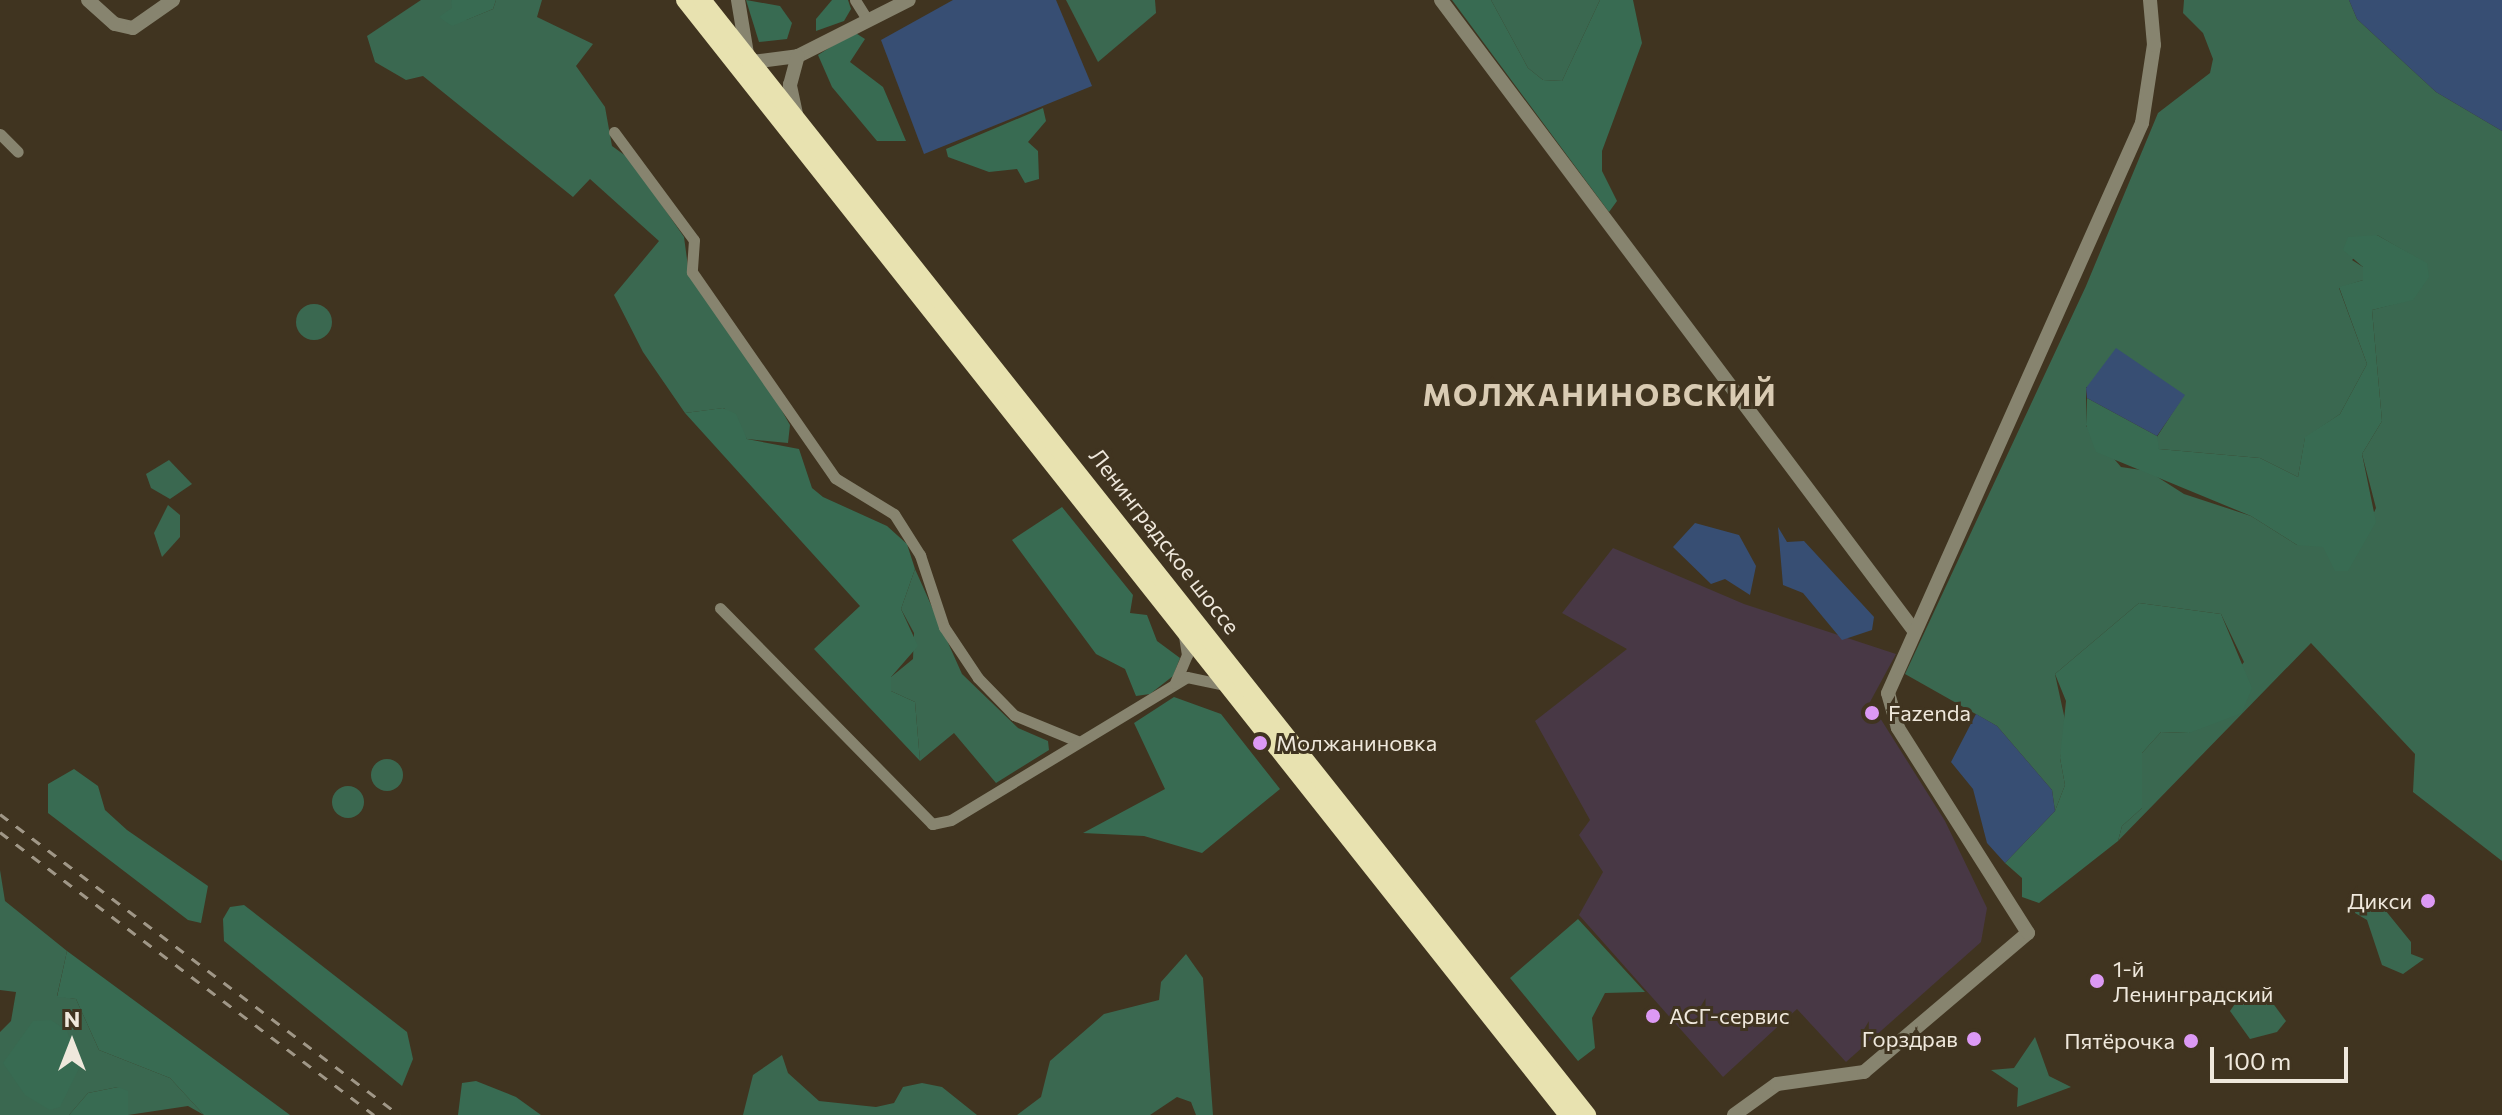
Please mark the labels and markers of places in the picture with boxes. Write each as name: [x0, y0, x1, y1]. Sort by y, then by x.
place label: Fazenda: [1888, 700, 1971, 726]
marker: Fazenda: [1863, 704, 1881, 722]
place label: Молжаниновка: [1276, 730, 1437, 756]
marker: Молжаниновка: [1251, 734, 1269, 752]
place label: Дикси: [2347, 888, 2412, 914]
marker: Дикси: [2419, 892, 2437, 910]
place label: 1-й Ленинградский: [2113, 955, 2274, 1006]
marker: 1-й Ленинградский: [2088, 972, 2106, 990]
place label: АСГ-сервис: [1669, 1003, 1790, 1029]
marker: АСГ-сервис: [1644, 1007, 1662, 1025]
place label: Горздрав: [1862, 1026, 1958, 1052]
place label: Пятёрочка: [2064, 1028, 2175, 1054]
marker: Горздрав: [1965, 1030, 1983, 1048]
marker: Пятёрочка: [2182, 1032, 2200, 1050]

